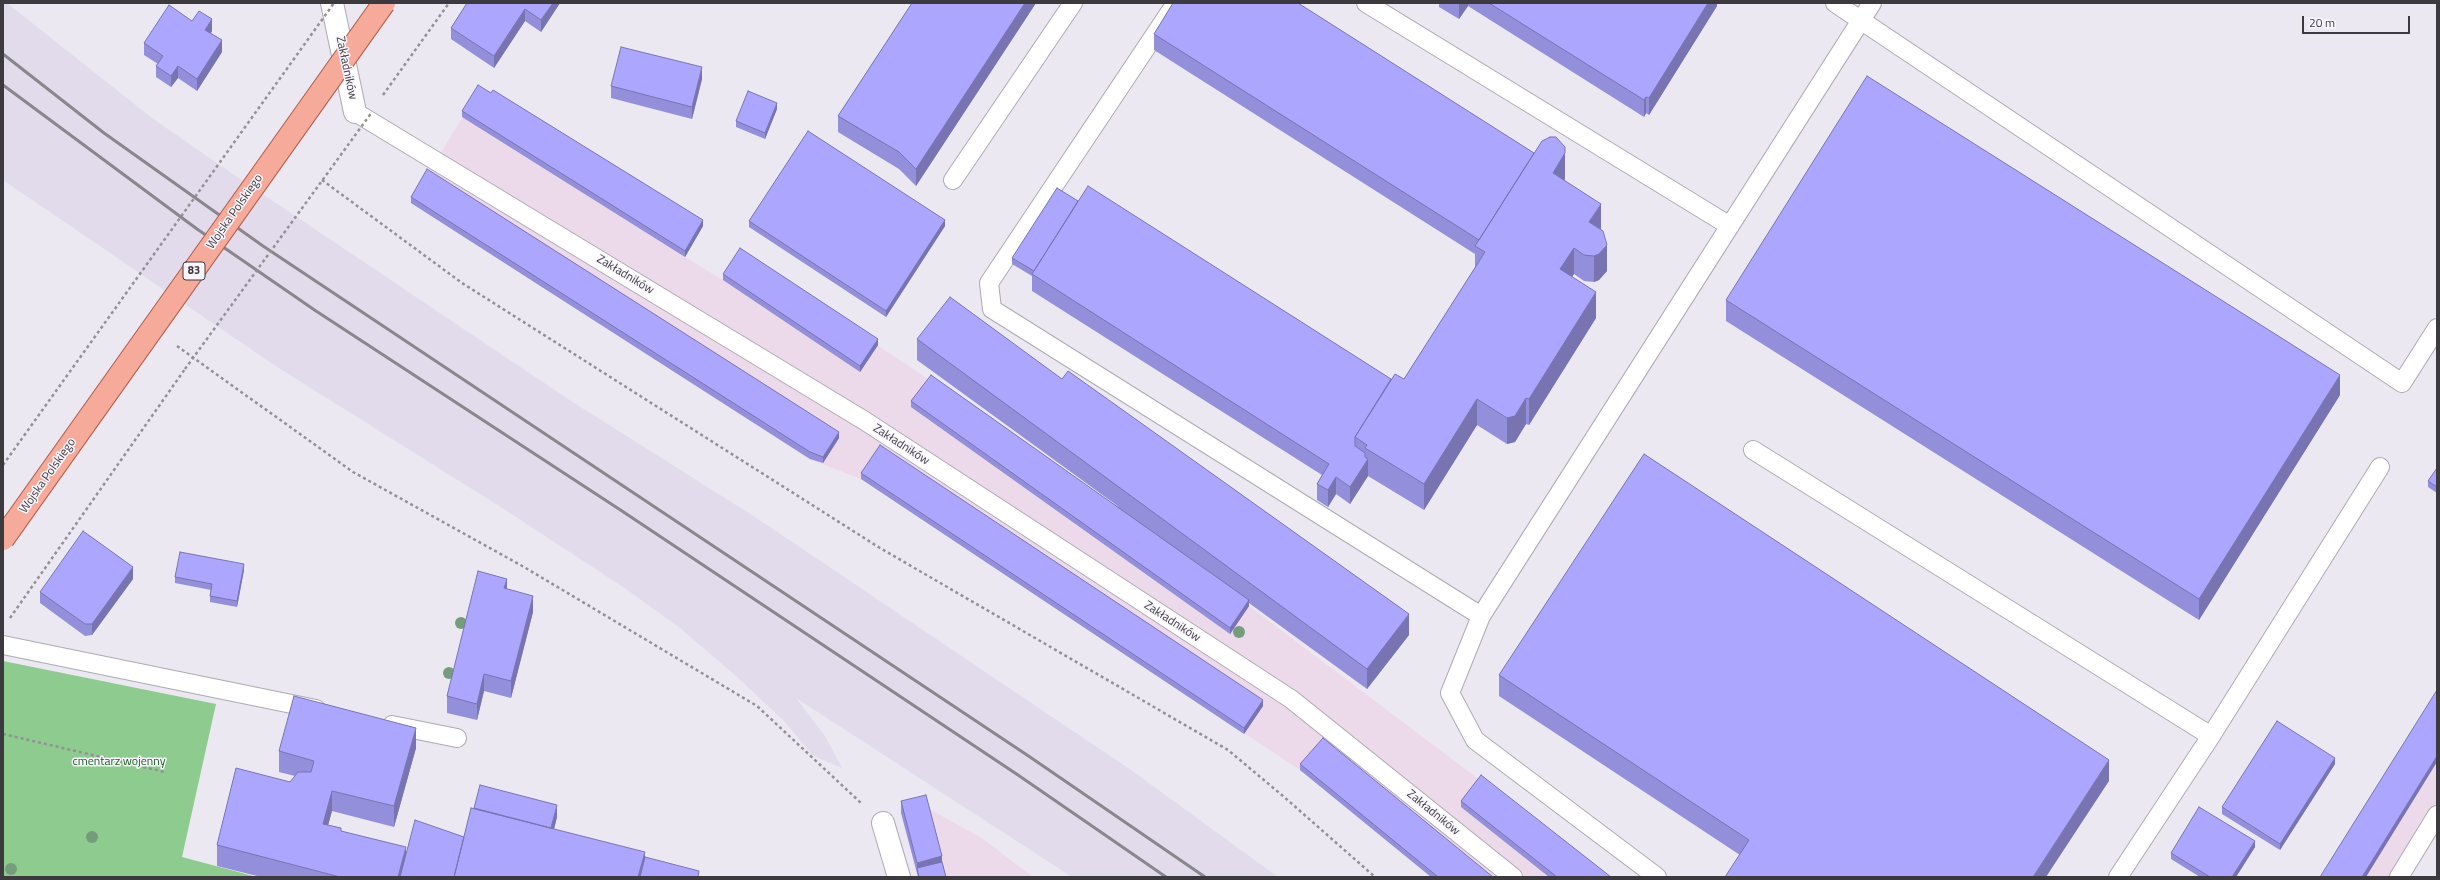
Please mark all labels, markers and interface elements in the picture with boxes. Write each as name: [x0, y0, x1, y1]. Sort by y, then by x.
scale bar: [2304, 8, 2412, 34]
text: 20 m: [2309, 13, 2335, 32]
street label: Zakładników: [332, 35, 360, 101]
street label: Wojska Polskiego: [204, 172, 266, 252]
street label: Zakładników: [594, 252, 656, 298]
road number: 83: [183, 262, 205, 280]
street label: Zakładników: [870, 421, 932, 469]
street label: Wojska Polskiego: [17, 436, 79, 516]
street label: Zakładników: [1141, 598, 1203, 646]
park label: cmentarz wojenny: [73, 755, 165, 769]
street label: Zakładników: [1403, 787, 1463, 839]

